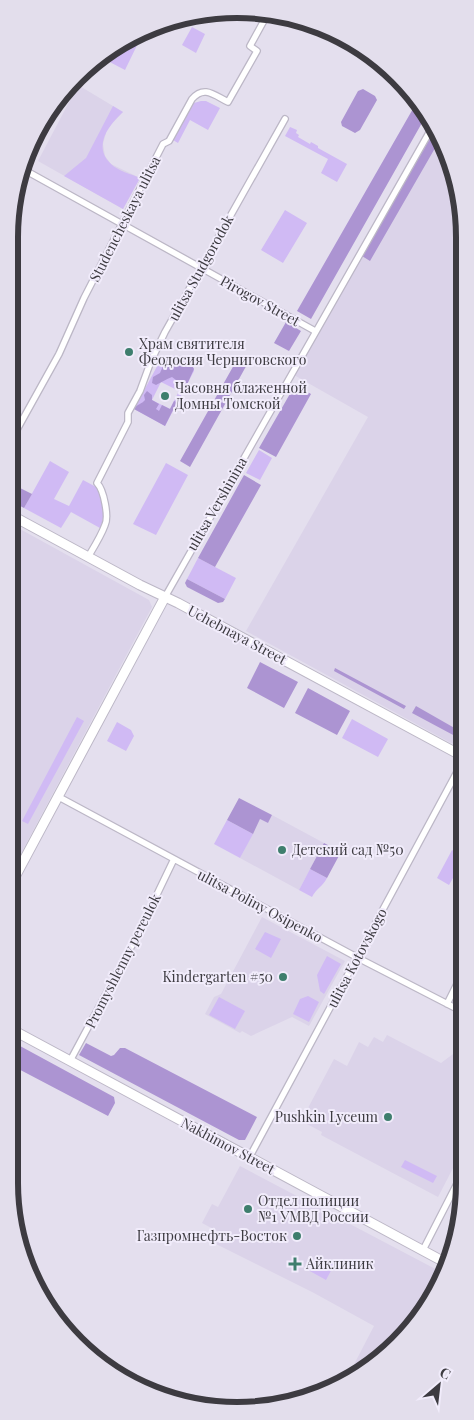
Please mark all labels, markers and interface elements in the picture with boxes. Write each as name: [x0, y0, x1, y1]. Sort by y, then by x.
street label: Studencheskaya ulitsa: [85, 153, 165, 285]
street label: ulitsa Studgorodok: [164, 211, 238, 324]
street label: Pirogov Street: [217, 271, 304, 331]
place label: Храм святителя Феодосия Черниговского: [139, 334, 307, 369]
marker: Храм святителя Феодосия Черниговского: [123, 346, 135, 358]
place label: Часовня блаженной Домны Томской: [175, 378, 307, 413]
marker: Часовня блаженной Домны Томской: [159, 390, 171, 402]
street label: ulitsa Vershinina: [182, 454, 251, 554]
street label: Uchebnaya Street: [185, 601, 291, 669]
place label: Детский сад №50: [292, 840, 404, 859]
marker: Детский сад №50: [276, 844, 288, 856]
street label: ulitsa Poliny Osipenko: [194, 865, 326, 947]
street label: Promyshlenny pereulok: [80, 890, 165, 1031]
street label: ulitsa Kotovskogo: [322, 904, 391, 1011]
place label: Kindergarten #50: [162, 967, 273, 986]
marker: Kindergarten #50: [277, 971, 289, 983]
place label: Pushkin Lyceum: [275, 1107, 379, 1126]
marker: Pushkin Lyceum: [382, 1111, 394, 1123]
street label: Nakhimov Street: [178, 1113, 279, 1179]
place label: Отдел полиции №1 УМВД России: [258, 1191, 369, 1226]
marker: Отдел полиции №1 УМВД России: [242, 1203, 254, 1215]
place label: Газпромнефть-Восток: [137, 1226, 287, 1245]
marker: Газпромнефть-Восток: [291, 1230, 303, 1242]
place label: Айклиник: [305, 1254, 374, 1273]
marker: Айклиник: [288, 1257, 302, 1271]
north arrow: [414, 1360, 464, 1410]
text: С: [437, 1362, 454, 1384]

